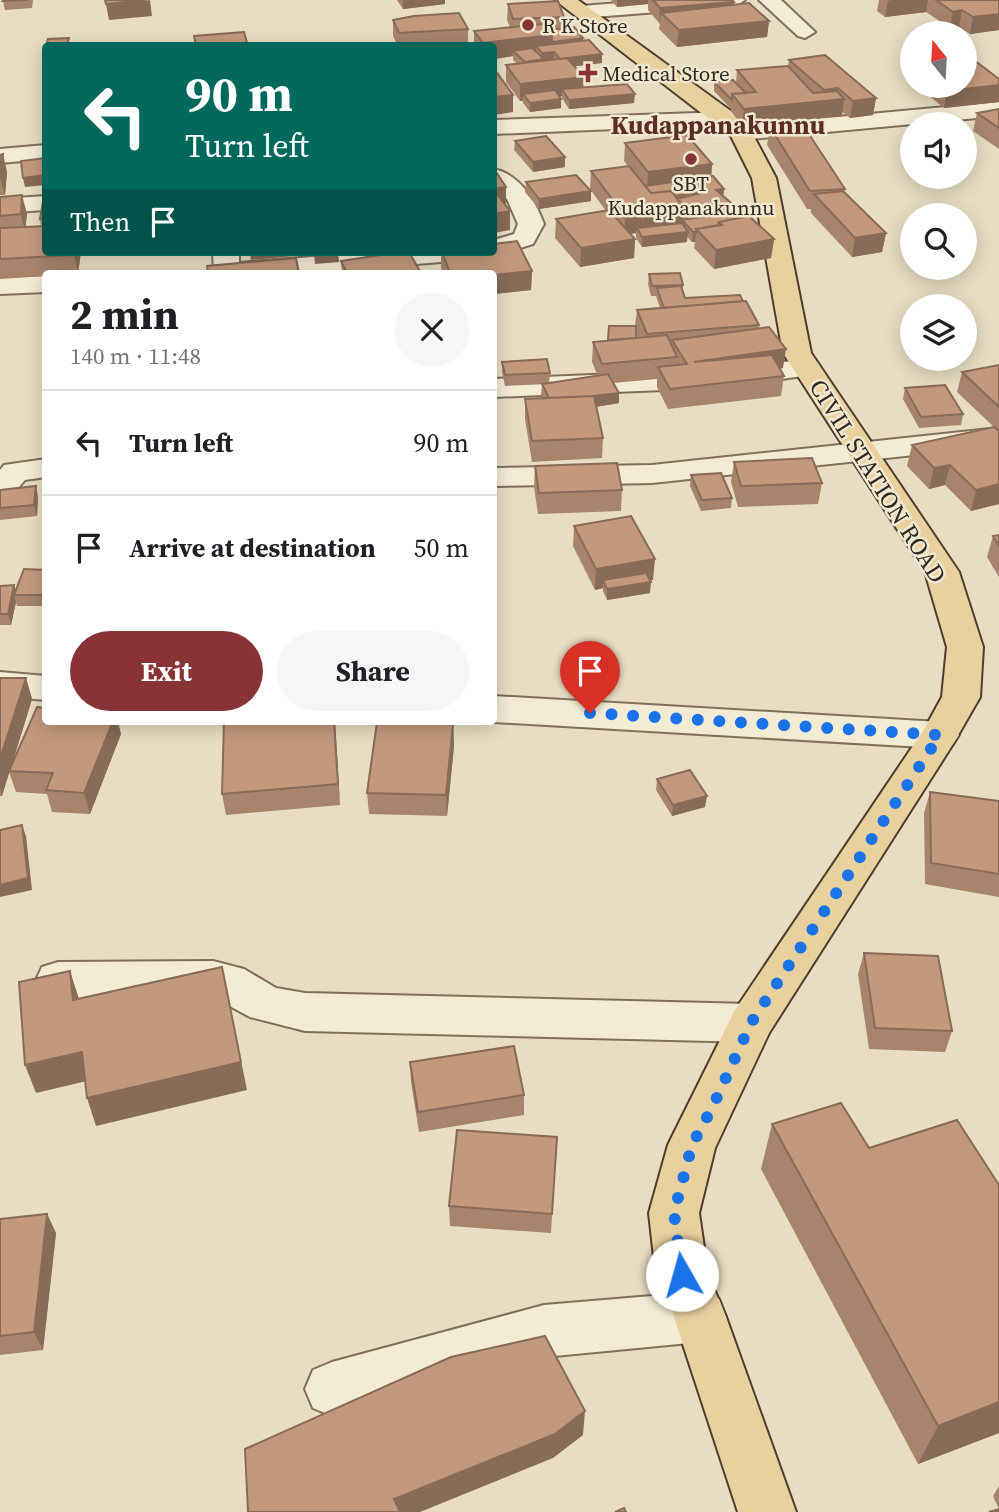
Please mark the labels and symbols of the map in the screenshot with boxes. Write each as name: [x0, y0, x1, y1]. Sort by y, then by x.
place label: R K Store: [542, 11, 628, 40]
marker: R K Store: [520, 17, 536, 33]
north arrow: [900, 21, 976, 98]
place label: Medical Store: [602, 59, 730, 88]
marker: Medical Store: [580, 65, 596, 81]
district label: Kudappanakunnu: [611, 107, 826, 143]
marker: SBT Kudappanakunnu: [683, 151, 699, 167]
place label: SBT Kudappanakunnu: [607, 169, 775, 222]
street label: CIVIL STATION ROAD: [802, 373, 954, 589]
pin: [560, 641, 620, 713]
position arrow: [645, 1238, 719, 1312]

